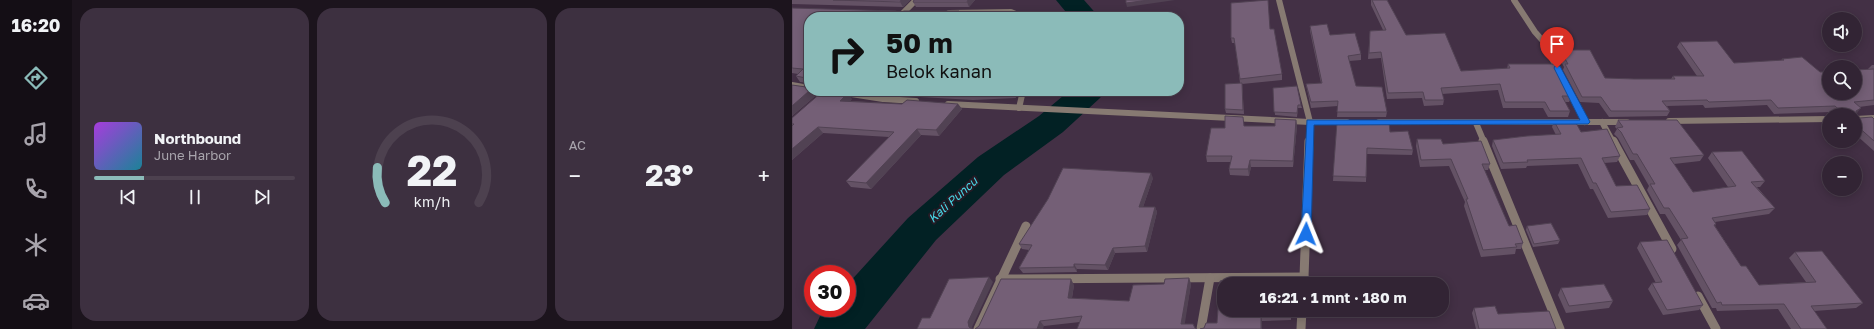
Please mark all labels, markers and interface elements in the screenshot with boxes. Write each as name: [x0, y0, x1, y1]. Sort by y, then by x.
map controls: [1822, 12, 1862, 196]
button: sound: [1822, 12, 1862, 52]
text: 16:20: [11, 14, 61, 36]
text: 50 m: [886, 26, 953, 59]
pin: [1540, 27, 1574, 68]
icon: right: [820, 28, 872, 80]
icon: arrive: [1546, 33, 1568, 55]
text: Belok kanan: [886, 60, 992, 82]
button: search: [1822, 60, 1862, 100]
icon: directions: [22, 64, 50, 92]
button: +: [1822, 108, 1862, 148]
icon: music: [22, 120, 50, 148]
text: Northbound: [154, 129, 241, 147]
text: AC: [569, 137, 586, 153]
text: 22: [407, 144, 457, 194]
text: June Harbor: [154, 147, 231, 163]
button: −: [1822, 156, 1862, 196]
text: 23°: [645, 157, 693, 193]
text: −: [569, 162, 581, 189]
text: +: [758, 162, 770, 189]
water label: Kali Puncu: [925, 173, 981, 226]
icon: phone: [22, 175, 50, 203]
icon: previous: [117, 186, 139, 208]
icon: pause: [184, 186, 206, 208]
icon: next: [251, 186, 273, 208]
text: km/h: [414, 192, 450, 209]
position arrow: [1285, 213, 1327, 255]
icon: climate: [22, 231, 50, 259]
speed limit sign: 30: [804, 265, 856, 317]
icon: car: [22, 287, 50, 315]
text: 16:21 · 1 mnt · 180 m: [1259, 288, 1407, 306]

